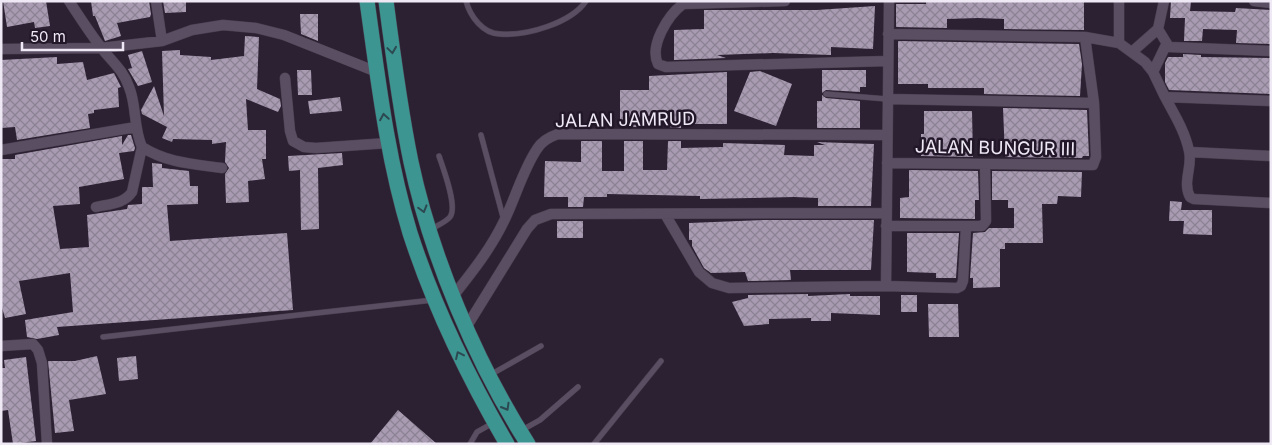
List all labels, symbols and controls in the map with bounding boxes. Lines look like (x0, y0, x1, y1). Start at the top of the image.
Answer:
scale bar (22, 20, 124, 52)
text: 50 m (30, 27, 66, 46)
one-way arrow (387, 45, 397, 54)
street label: JALAN JAMRUD (555, 108, 695, 131)
one-way arrow (379, 113, 390, 121)
street label: JALAN BUNGUR III (915, 136, 1075, 159)
one-way arrow (418, 204, 428, 213)
one-way arrow (455, 351, 465, 360)
one-way arrow (500, 402, 510, 411)

